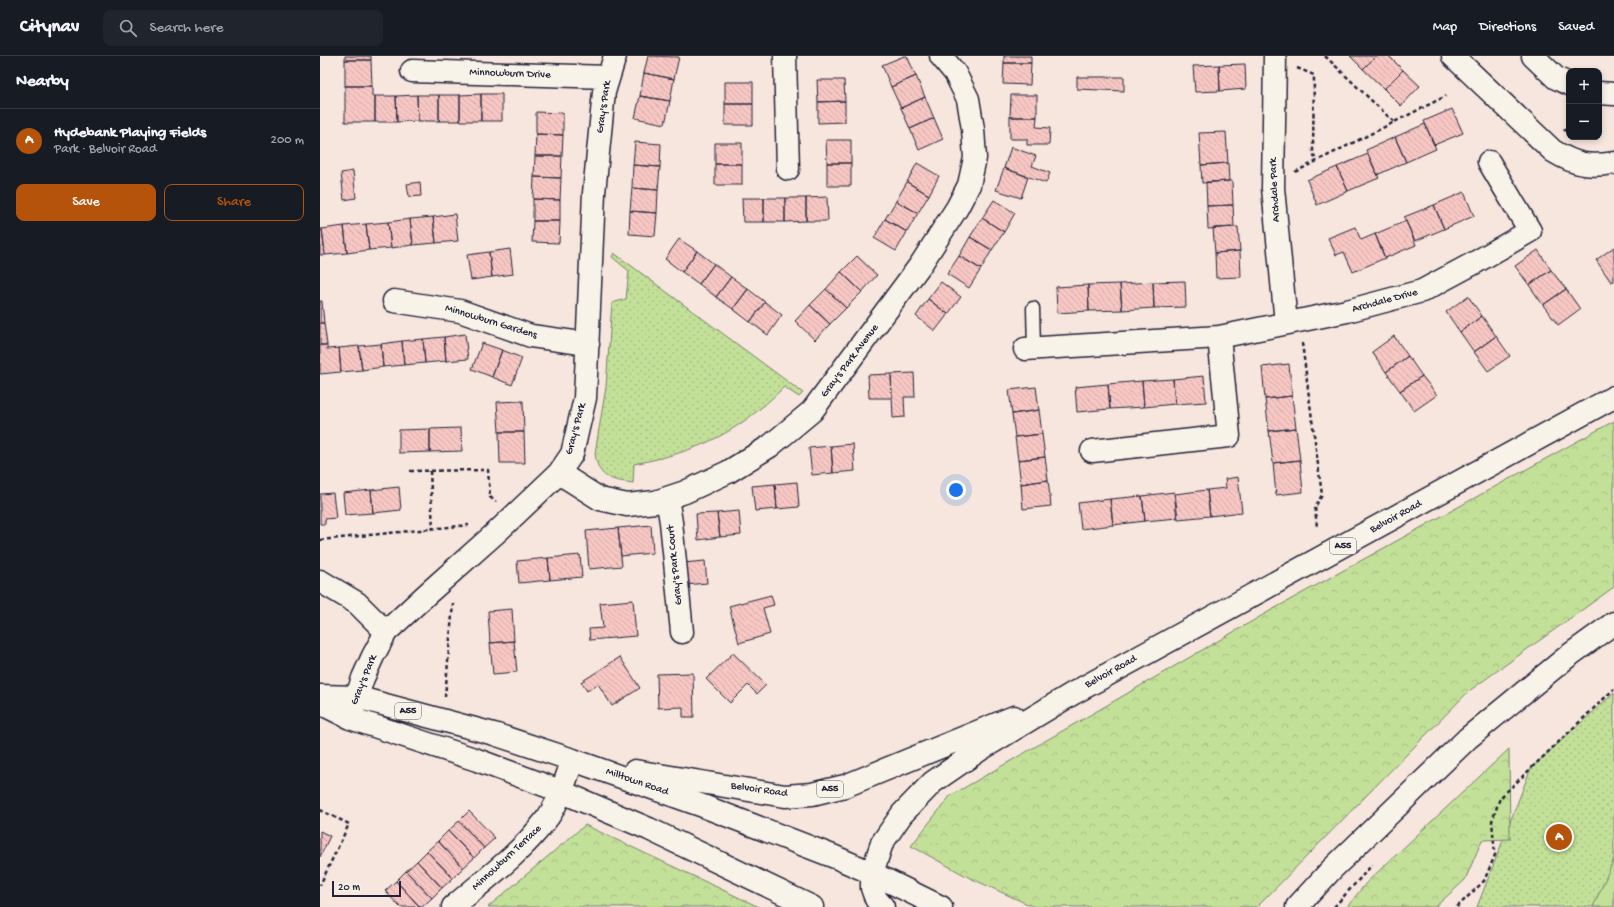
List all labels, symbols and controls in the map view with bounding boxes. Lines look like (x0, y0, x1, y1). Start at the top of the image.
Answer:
search box (103, 10, 383, 46)
text: Citynav (20, 16, 79, 39)
icon: search (117, 17, 139, 39)
text: Search here (149, 19, 223, 37)
text: Map (1433, 19, 1457, 36)
text: Directions (1479, 19, 1536, 36)
text: Saved (1558, 19, 1594, 36)
street label: Minnowburn Drive (469, 67, 551, 81)
map controls (1566, 68, 1602, 140)
button: + (1566, 68, 1602, 104)
text: Nearby (16, 72, 69, 92)
street label: Gray's Park (594, 79, 614, 134)
button: − (1566, 104, 1602, 140)
text: Hydebank Playing Fields (54, 124, 206, 142)
text: A (25, 133, 33, 148)
text: 200 m (271, 133, 304, 148)
text: Park · Belvoir Road (54, 142, 157, 157)
street label: Archdale Park (1267, 157, 1283, 222)
button: Save (16, 184, 156, 221)
button: Share (164, 184, 304, 221)
street label: Archdale Drive (1351, 286, 1419, 316)
street label: Minnowburn Gardens (443, 302, 539, 342)
street label: Gray's Park Avenue (819, 322, 882, 400)
street label: Gray's Park (563, 401, 589, 456)
your location (946, 480, 966, 500)
street label: Belvoir Road (1367, 497, 1425, 537)
street label: Gray's Park Court (665, 523, 685, 606)
road number: A55 (1330, 538, 1356, 554)
street label: Gray's Park (349, 652, 380, 707)
street label: Belvoir Road (1082, 652, 1140, 692)
road number: A55 (395, 703, 421, 719)
street label: Milltown Road (604, 766, 671, 799)
street label: Belvoir Road (729, 780, 790, 800)
road number: A55 (817, 781, 843, 797)
street label: Minnowburn Terrace (470, 822, 544, 893)
pin: A (1546, 822, 1572, 852)
scale bar (332, 879, 401, 898)
text: 20 m (338, 882, 360, 894)

